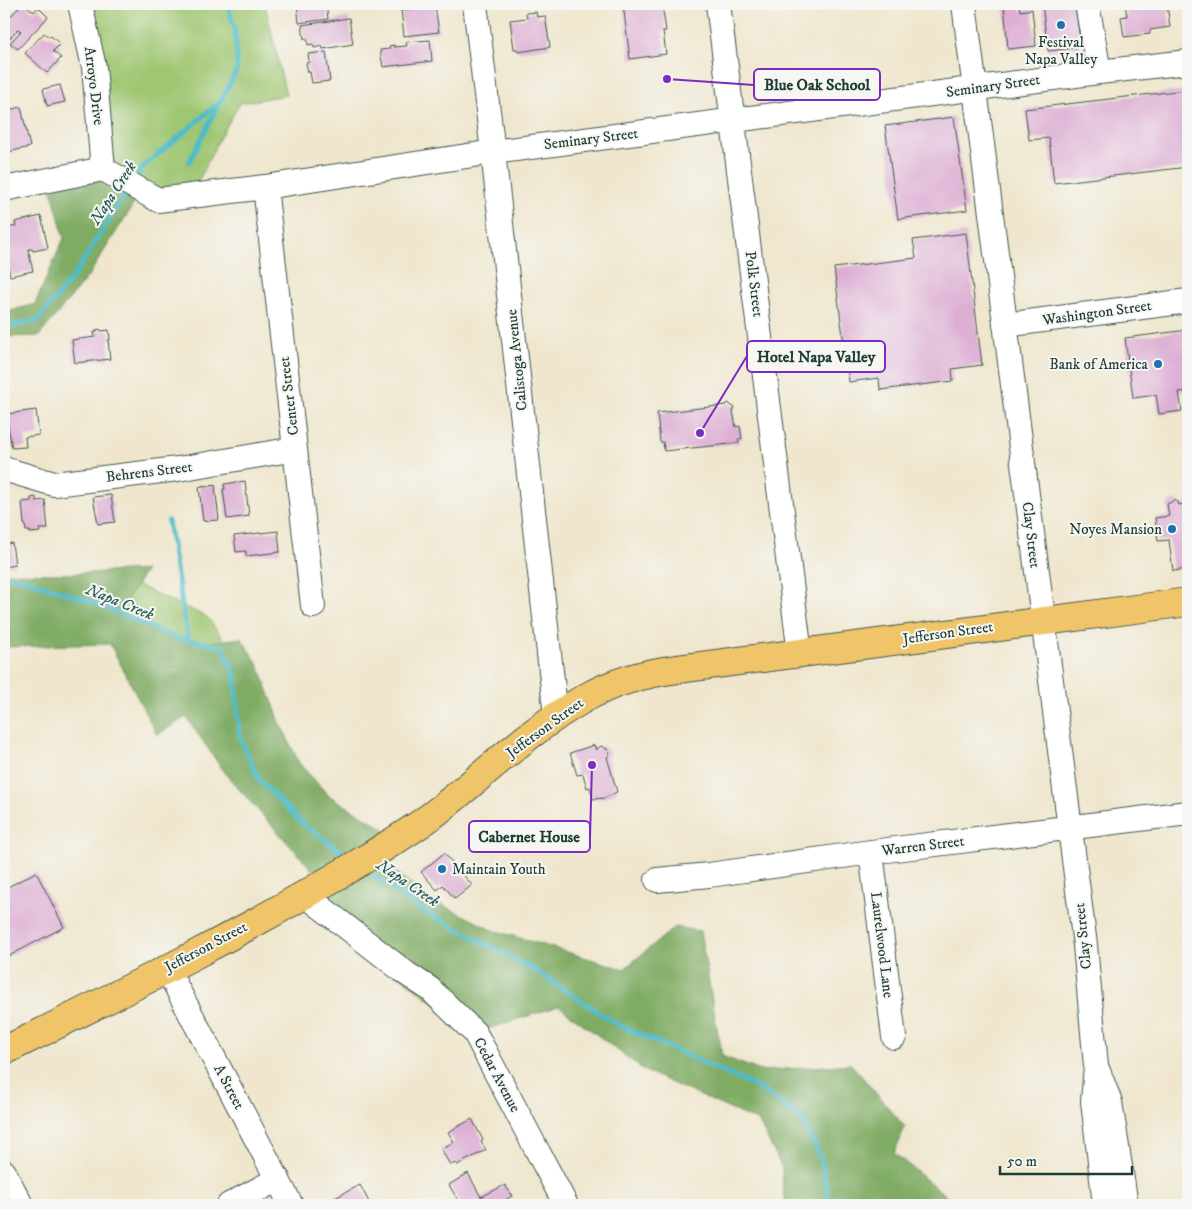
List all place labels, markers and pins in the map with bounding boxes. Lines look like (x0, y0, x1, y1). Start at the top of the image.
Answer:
marker: Festival Napa Valley (1055, 19, 1067, 31)
place label: Festival Napa Valley (1025, 33, 1098, 69)
callout: Blue Oak School (754, 69, 880, 100)
callout: Hotel Napa Valley (747, 341, 885, 372)
place label: Bank of America (1049, 355, 1149, 374)
marker: Bank of America (1152, 358, 1164, 370)
place label: Noyes Mansion (1069, 520, 1162, 539)
marker: Noyes Mansion (1166, 523, 1178, 535)
callout: Cabernet House (469, 821, 590, 852)
place label: Maintain Youth (452, 860, 546, 879)
marker: Maintain Youth (436, 863, 448, 875)

